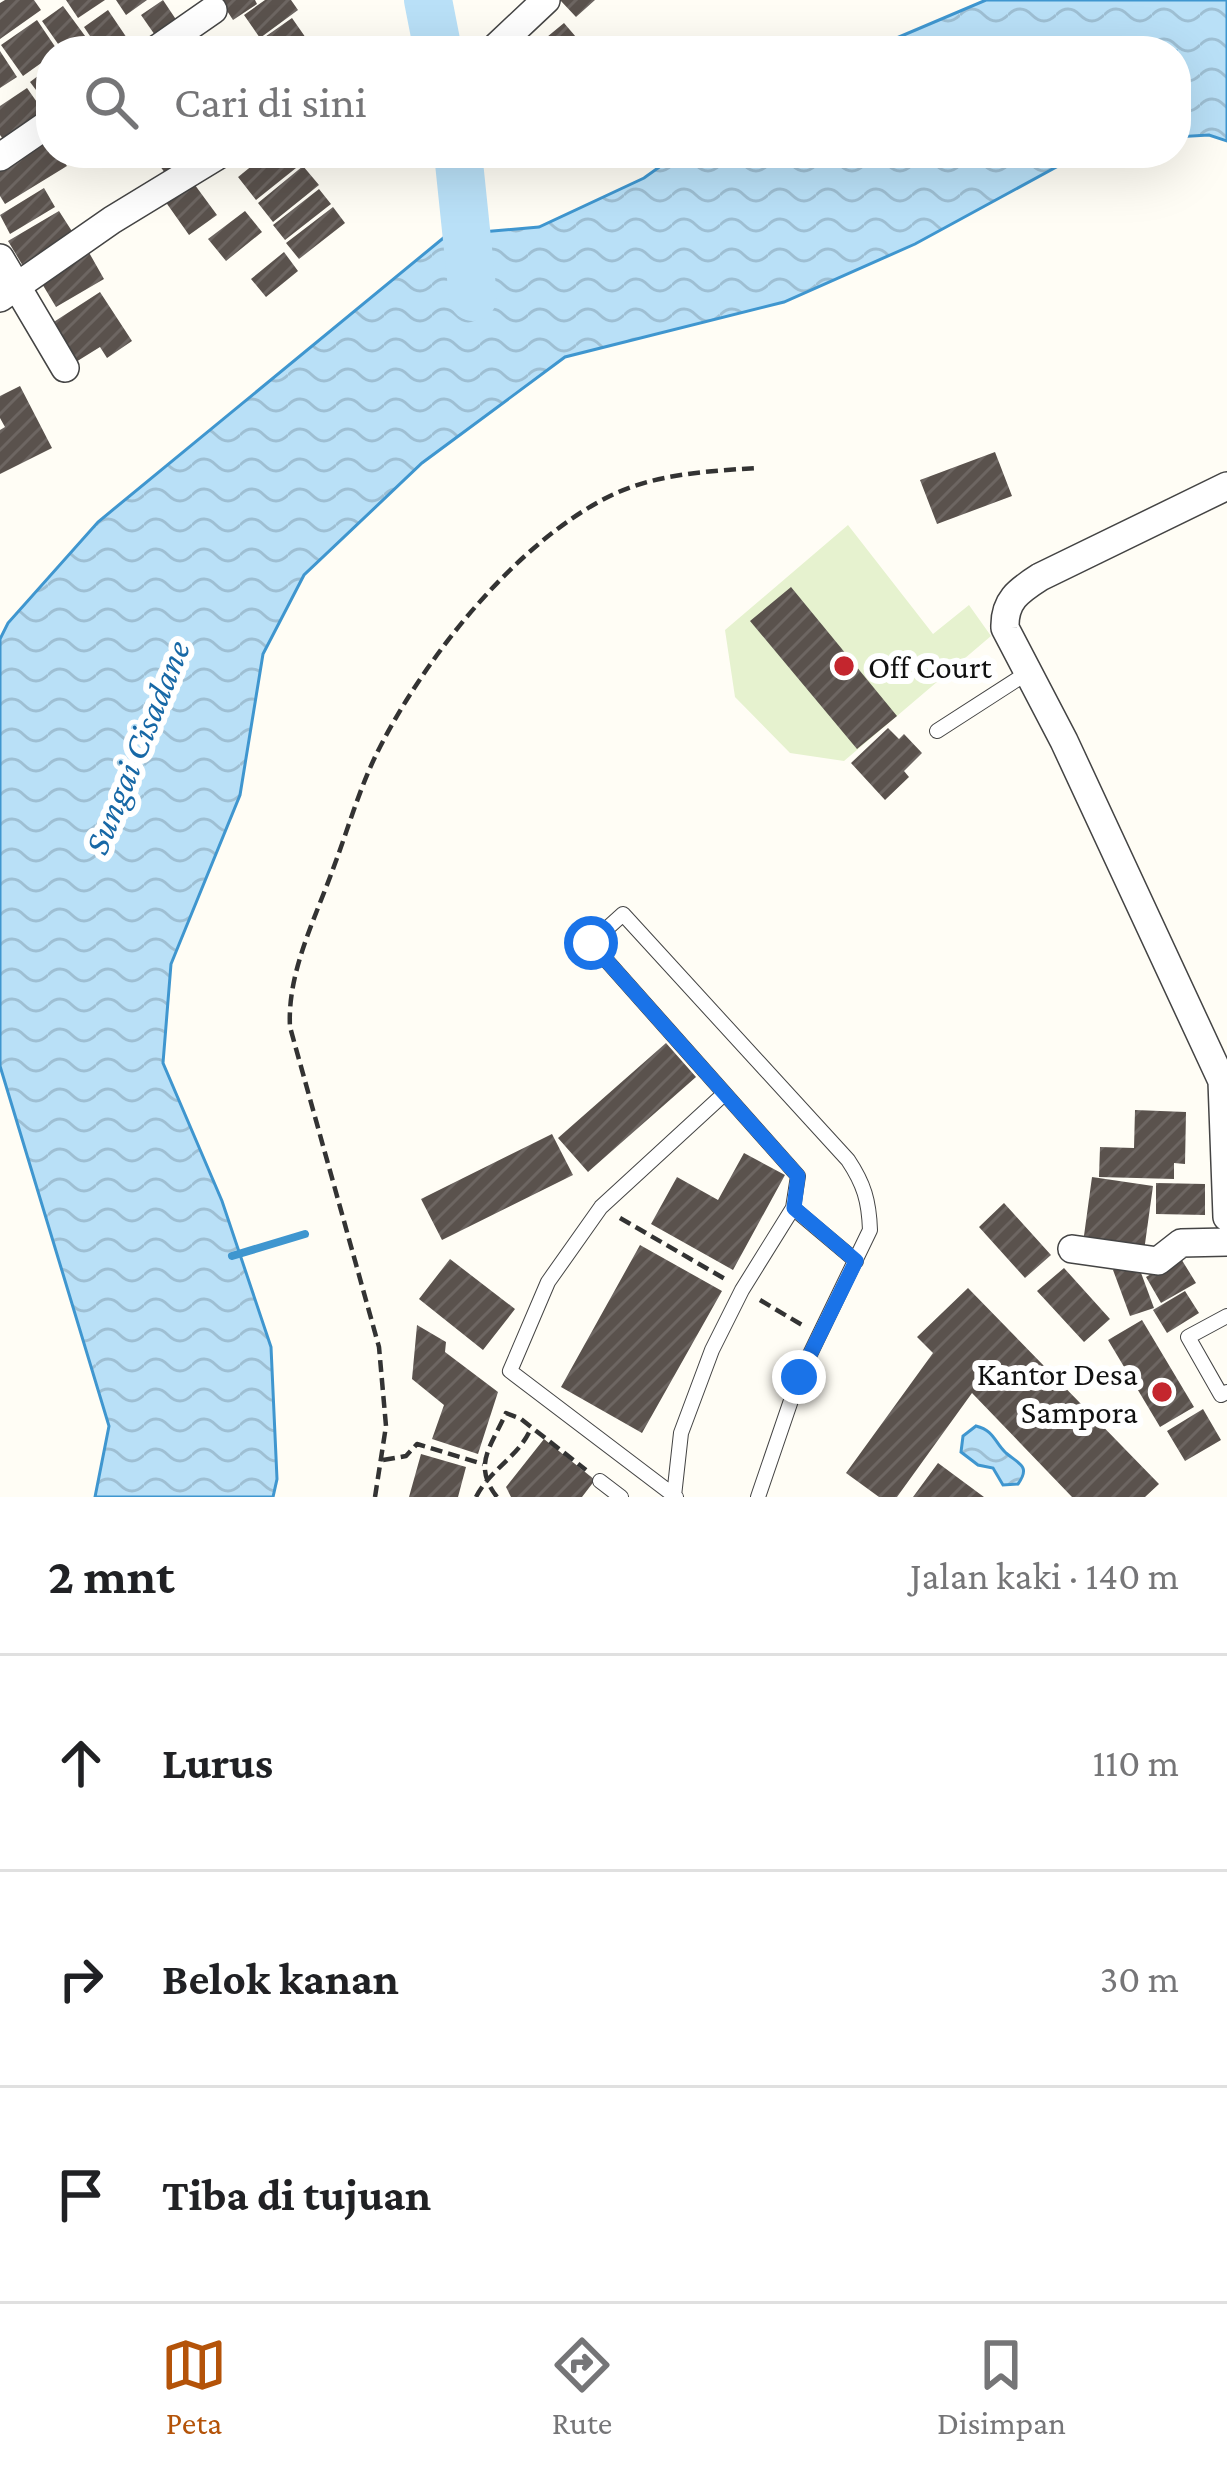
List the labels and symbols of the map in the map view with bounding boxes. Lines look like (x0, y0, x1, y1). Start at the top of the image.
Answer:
water label: Sungai Cisadane (76, 634, 198, 860)
place label: Off Court (868, 648, 993, 685)
marker: Off Court (831, 653, 857, 679)
route start (564, 916, 618, 970)
route end (772, 1350, 826, 1404)
place label: Kantor Desa Sampora (977, 1355, 1138, 1430)
marker: Kantor Desa Sampora (1149, 1379, 1175, 1405)

